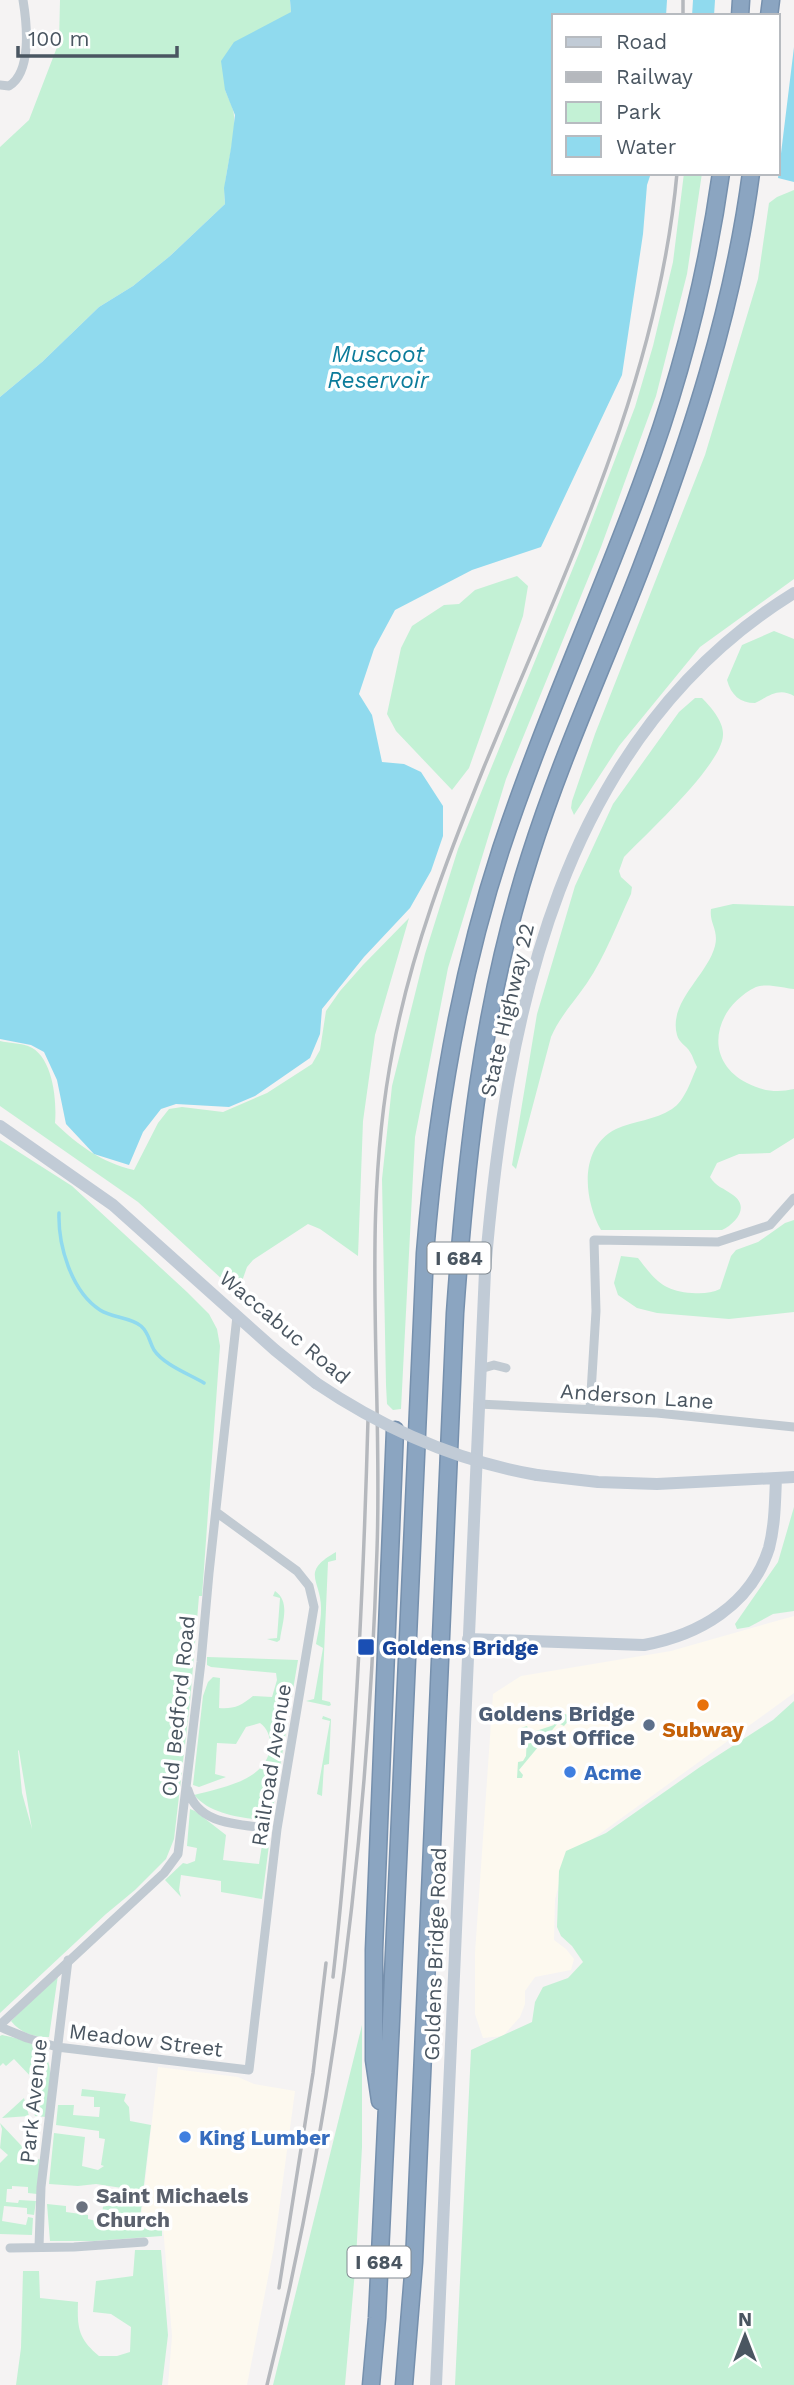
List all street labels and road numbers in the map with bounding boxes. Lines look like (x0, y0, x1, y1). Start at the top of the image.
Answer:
street label: State Highway 22 (475, 921, 539, 1099)
road number: I 684 (428, 1242, 490, 1274)
street label: Waccabuc Road (215, 1265, 355, 1389)
street label: Anderson Lane (559, 1378, 715, 1414)
street label: Old Bedford Road (156, 1614, 200, 1798)
street label: Railroad Avenue (246, 1682, 296, 1848)
street label: Goldens Bridge Road (419, 1847, 451, 2061)
street label: Meadow Street (68, 2018, 224, 2062)
street label: Park Avenue (14, 2037, 52, 2165)
road number: I 684 (348, 2246, 410, 2278)

